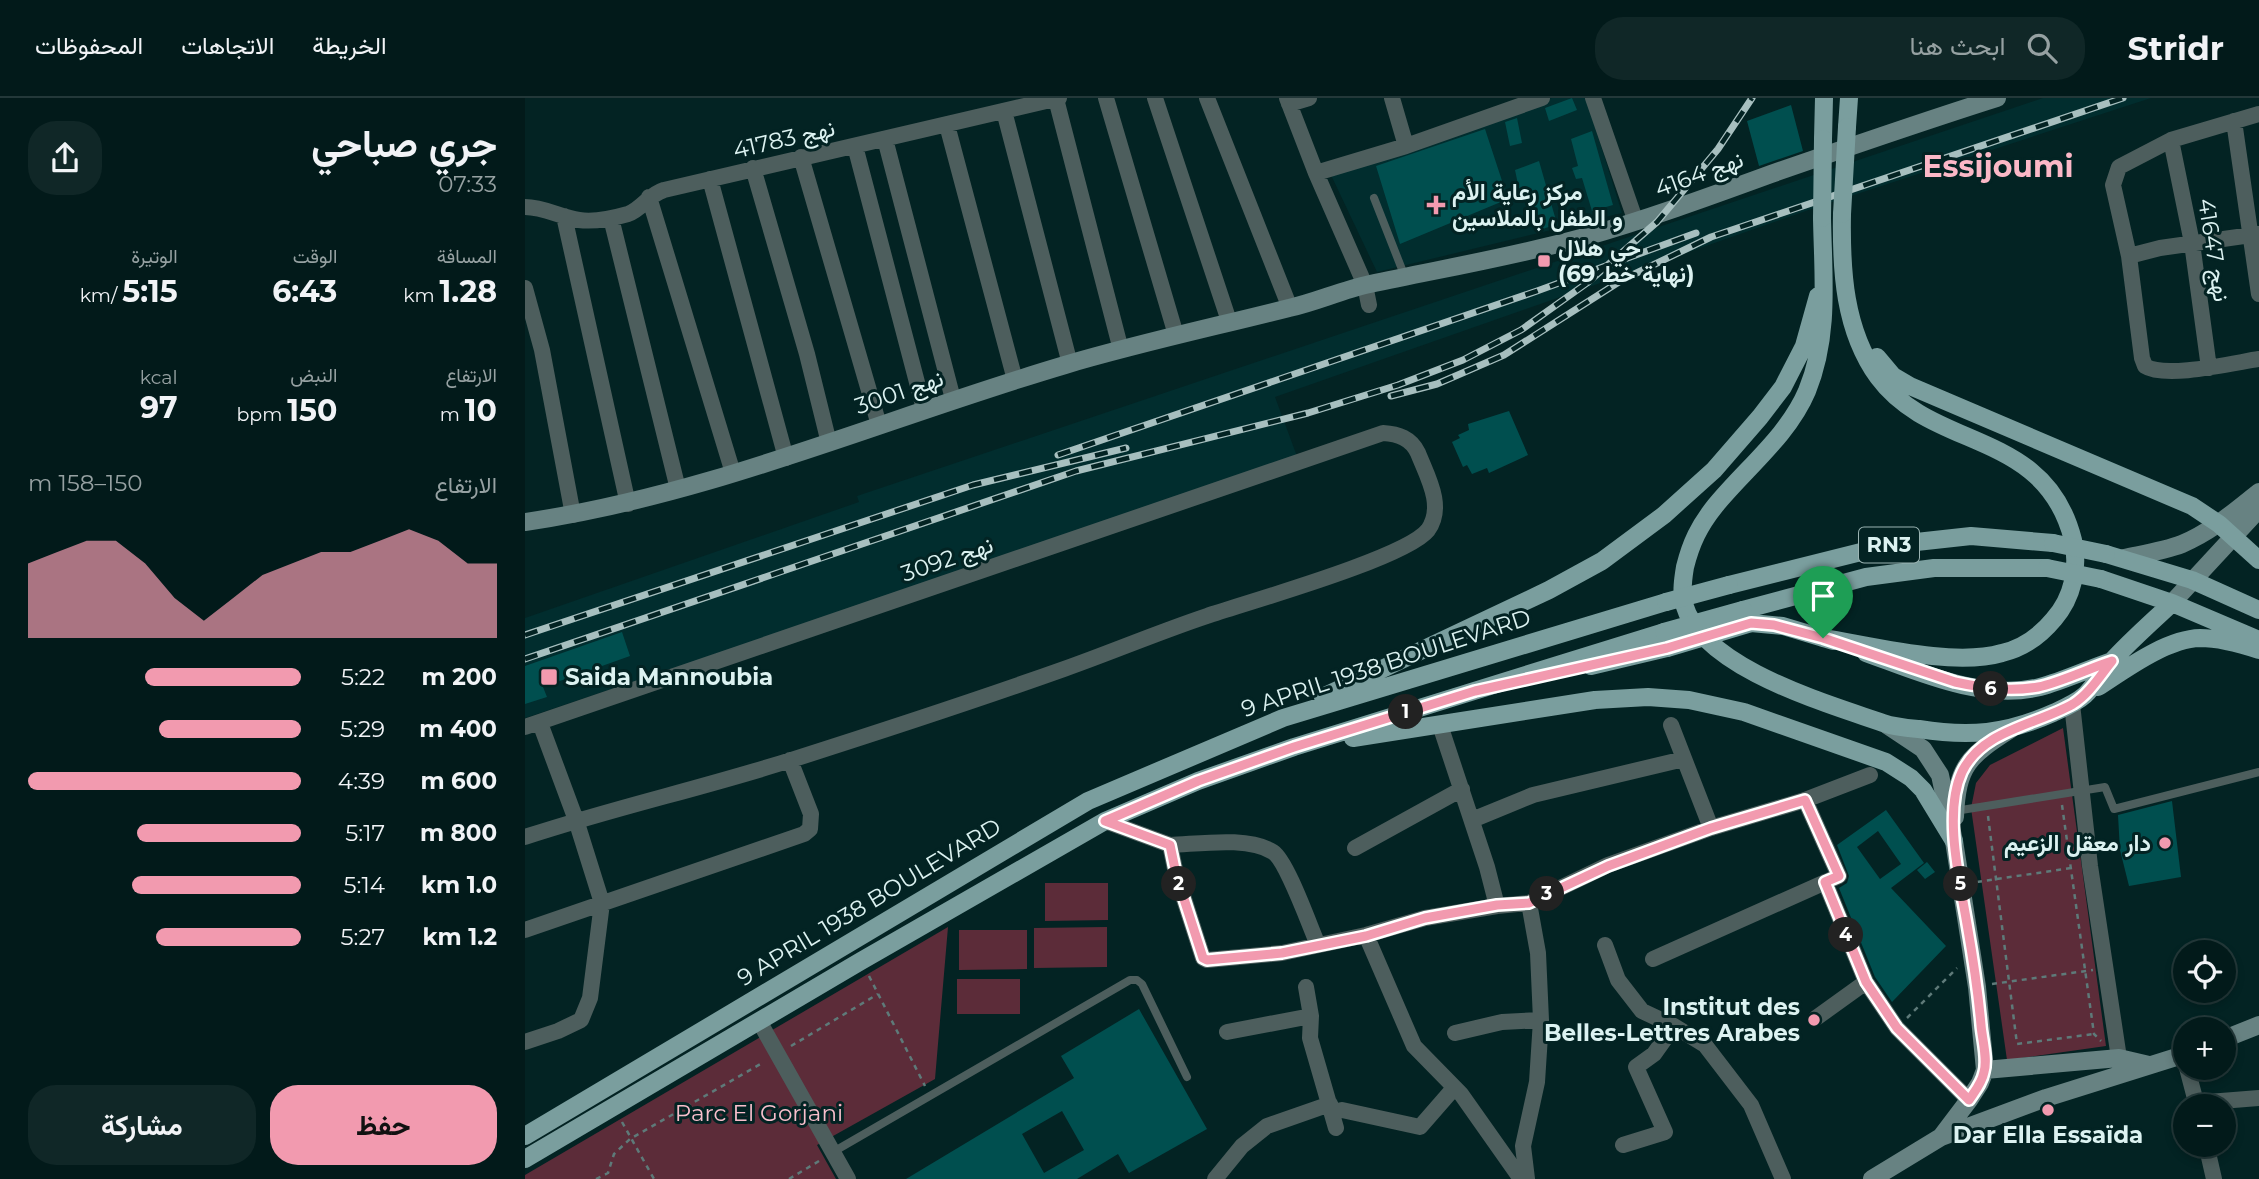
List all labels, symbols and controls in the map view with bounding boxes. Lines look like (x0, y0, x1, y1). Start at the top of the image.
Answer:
search box (1595, 17, 2085, 80)
text: Stridr (2127, 28, 2224, 68)
icon: search (2023, 29, 2061, 67)
text: ابحث هنا (1909, 30, 2005, 62)
text: المحفوظات (35, 31, 143, 60)
text: الاتجاهات (181, 31, 274, 60)
text: الخريطة (312, 31, 387, 60)
street label: نهج 41783 (730, 114, 838, 166)
text: جري صباحي (311, 120, 497, 167)
button: share (28, 121, 102, 195)
street label: نهج 4164 (1651, 145, 1748, 205)
district label: Essijoumi (1923, 148, 2073, 185)
text: 07:33 (438, 170, 497, 198)
place label: مركز رعاية الأم و الطفل بالملاسين (1452, 178, 1623, 233)
marker: مركز رعاية الأم و الطفل بالملاسين (1426, 195, 1446, 215)
street label: نهج 41647 (2190, 196, 2236, 304)
place label: حي هلال (نهاية خط 69) (1558, 234, 1694, 289)
text: الوتيرة (131, 245, 178, 268)
text: الوقت (293, 245, 337, 268)
text: المسافة (437, 245, 497, 268)
marker: حي هلال (نهاية خط 69) (1536, 253, 1552, 269)
text: 5:15 (122, 273, 178, 310)
text: 6:43 (272, 273, 337, 310)
text: 1.28 (440, 273, 497, 310)
text: /km (80, 284, 122, 307)
text: km (403, 284, 440, 307)
text: النبض (290, 364, 337, 387)
text: الارتفاع (445, 364, 497, 387)
street label: نهج 3001 (851, 364, 948, 422)
text: kcal (140, 366, 178, 389)
text: 97 (140, 389, 178, 426)
text: 150 (287, 392, 337, 429)
text: 10 (465, 392, 497, 429)
text: bpm (236, 403, 287, 426)
text: m (440, 403, 465, 426)
text: 150–158 m (28, 469, 143, 497)
text: الارتفاع (435, 471, 497, 499)
road number: RN3 (1859, 528, 1919, 562)
street label: نهج 3092 (897, 530, 997, 590)
pin (1793, 566, 1853, 638)
icon: arrive (1804, 577, 1842, 615)
street label: 9 APRIL 1938 BOULEVARD (1238, 603, 1534, 723)
text: 5:22 (341, 663, 385, 691)
text: 200 m (422, 663, 497, 691)
place label: Saida Mannoubia (565, 663, 773, 691)
marker: Saida Mannoubia (539, 667, 559, 687)
pin: 6 (1973, 672, 2009, 706)
text: 6 (1984, 677, 1997, 700)
pin: 1 (1389, 694, 1423, 730)
text: 5:29 (340, 715, 385, 743)
text: 400 m (419, 715, 497, 743)
text: 4:39 (338, 767, 385, 795)
text: 600 m (420, 767, 497, 795)
street label: 9 APRIL 1938 BOULEVARD (732, 812, 1006, 992)
text: 5:17 (345, 819, 385, 847)
text: 800 m (420, 819, 497, 847)
place label: دار معقل الزعيم (2004, 829, 2151, 858)
marker: دار معقل الزعيم (2157, 835, 2173, 851)
pin: 2 (1161, 866, 1197, 902)
pin: 5 (1943, 866, 1979, 902)
text: 5:14 (344, 871, 385, 899)
text: 1.0 km (421, 871, 497, 899)
text: 2 (1173, 872, 1184, 895)
text: 5 (1955, 872, 1966, 895)
pin: 3 (1529, 876, 1565, 912)
text: 3 (1541, 882, 1552, 905)
pin: 4 (1829, 918, 1863, 952)
text: 5:27 (341, 923, 385, 951)
text: 1.2 km (423, 923, 497, 951)
text: 4 (1839, 923, 1852, 946)
map controls (2173, 940, 2236, 1157)
button: locate (2173, 940, 2236, 1003)
place label: Institut des Belles-Lettres Arabes (1544, 993, 1800, 1047)
marker: Institut des Belles-Lettres Arabes (1806, 1012, 1822, 1028)
button: + (2173, 1017, 2236, 1080)
button: مشاركة (28, 1085, 256, 1165)
button: حفظ (270, 1085, 497, 1165)
button: − (2173, 1094, 2236, 1157)
park label: Parc El Gorjani (675, 1099, 843, 1127)
marker: Dar Ella Essaïda (2040, 1102, 2056, 1118)
place label: Dar Ella Essaïda (1953, 1121, 2143, 1149)

